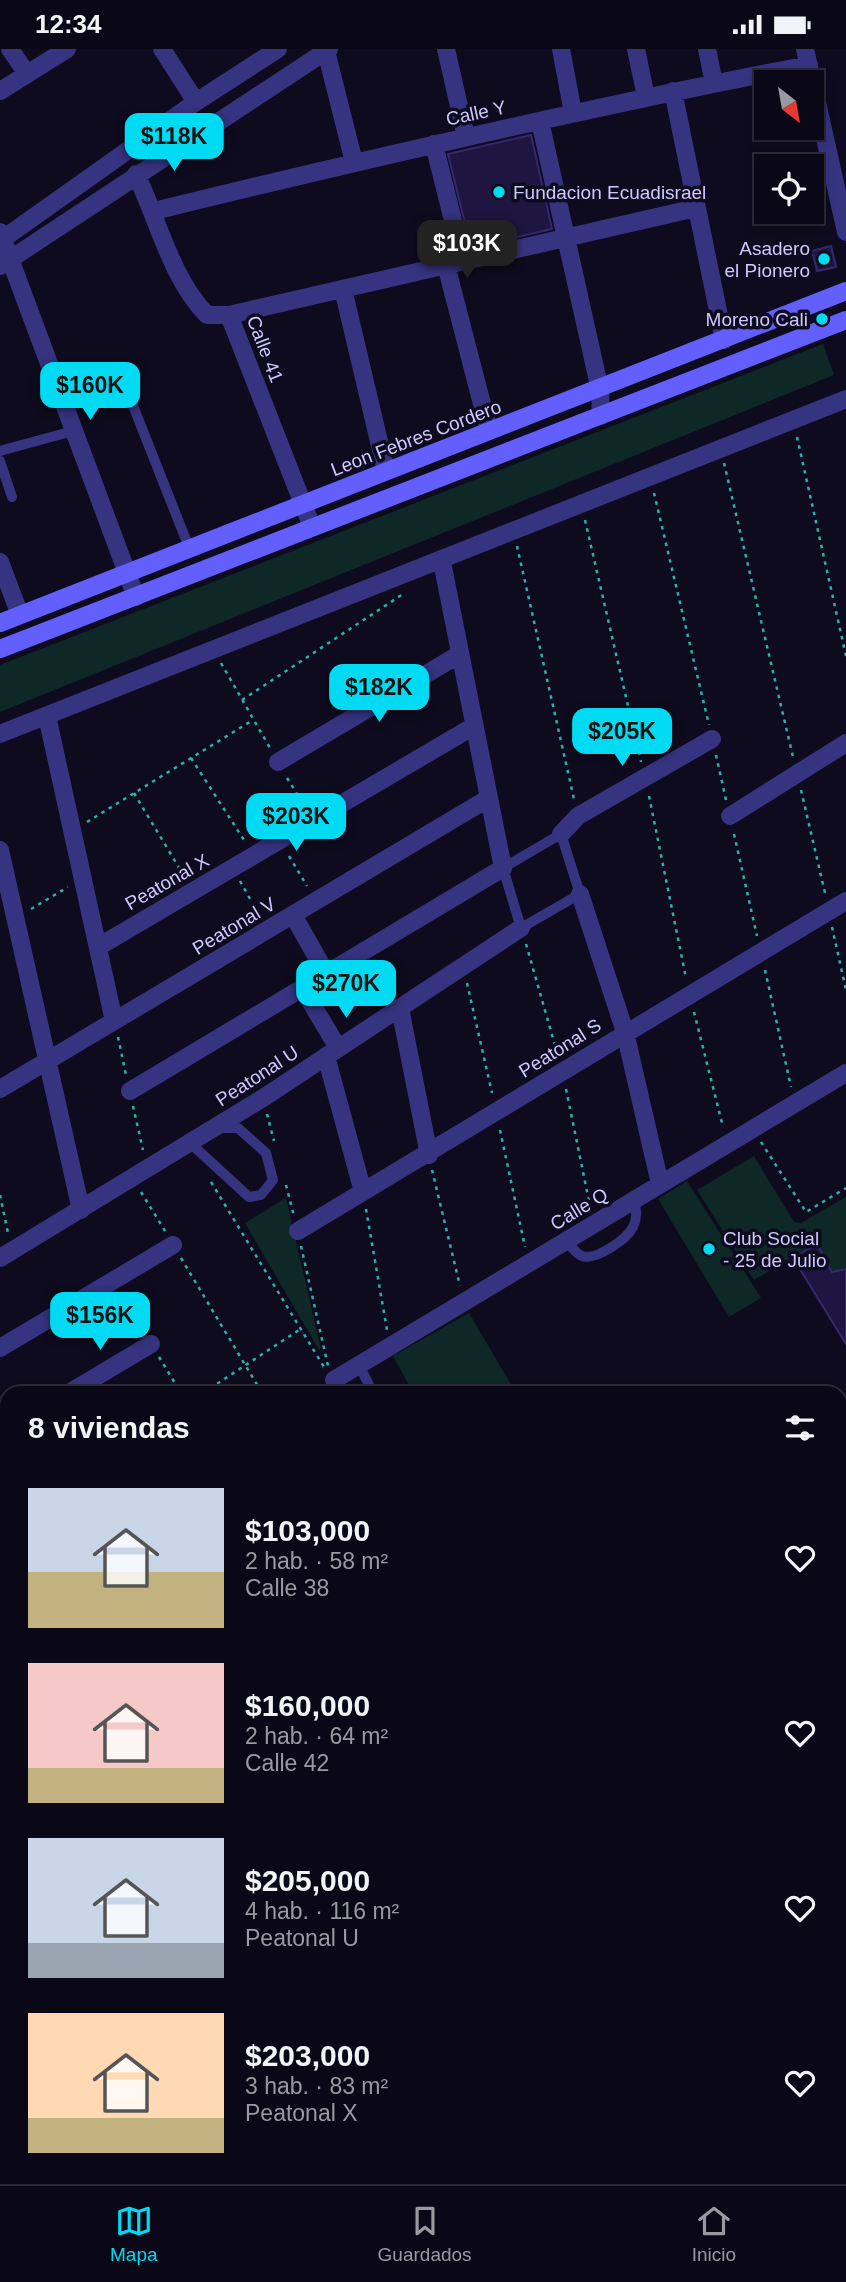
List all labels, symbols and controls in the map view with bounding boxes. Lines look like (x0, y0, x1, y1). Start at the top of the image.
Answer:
text: 12:34 (35, 9, 102, 39)
north arrow (754, 70, 824, 140)
map controls (754, 70, 824, 224)
street label: Calle Y (444, 96, 508, 130)
pin: $118K (125, 113, 223, 173)
text: $118K (141, 123, 207, 149)
button: locate (754, 154, 824, 224)
place label: Fundacion Ecuadisrael (513, 182, 706, 203)
marker: Fundacion Ecuadisrael (491, 184, 507, 200)
pin: $103K (418, 221, 516, 280)
text: $103K (433, 230, 501, 256)
place label: Asadero el Pionero (724, 238, 810, 281)
marker: Asadero el Pionero (816, 251, 832, 267)
place label: Moreno Cali (706, 309, 808, 330)
marker: Moreno Cali (814, 311, 830, 327)
street label: Calle 41 (243, 313, 287, 385)
pin: $160K (41, 363, 139, 422)
text: $160K (56, 372, 124, 398)
street label: Leon Febres Cordero (328, 396, 504, 480)
pin: $182K (330, 665, 428, 724)
text: $182K (345, 674, 413, 700)
pin: $205K (573, 709, 671, 768)
text: $205K (588, 718, 656, 744)
pin: $203K (247, 793, 345, 853)
text: $203K (262, 803, 330, 829)
street label: Peatonal X (121, 850, 213, 914)
street label: Peatonal V (189, 893, 280, 959)
pin: $270K (297, 961, 395, 1020)
text: $270K (312, 970, 380, 996)
street label: Peatonal S (515, 1014, 605, 1082)
street label: Peatonal U (212, 1042, 302, 1110)
street label: Calle Q (546, 1184, 612, 1234)
place label: Club Social - 25 de Julio (723, 1228, 827, 1271)
marker: Club Social - 25 de Julio (701, 1241, 717, 1257)
pin: $156K (51, 1293, 149, 1352)
text: $156K (66, 1302, 134, 1328)
icon: filters (781, 1409, 819, 1447)
text: 8 viviendas (28, 1411, 190, 1444)
text: $103,000 (245, 1514, 370, 1547)
icon: home (84, 1516, 168, 1600)
icon: heart (781, 1539, 819, 1577)
text: 2 hab. · 58 m² (245, 1548, 388, 1574)
text: Calle 38 (245, 1575, 329, 1601)
text: $160,000 (245, 1689, 370, 1722)
icon: home (84, 1691, 168, 1775)
icon: heart (781, 1714, 819, 1752)
text: 2 hab. · 64 m² (245, 1723, 388, 1749)
text: Calle 42 (245, 1750, 329, 1776)
text: $205,000 (245, 1864, 370, 1897)
icon: home (84, 1866, 168, 1950)
icon: heart (781, 1889, 819, 1927)
text: 4 hab. · 116 m² (245, 1898, 399, 1924)
text: Peatonal U (245, 1925, 359, 1951)
text: $203,000 (245, 2039, 370, 2072)
icon: home (84, 2041, 168, 2125)
icon: heart (781, 2064, 819, 2102)
text: 3 hab. · 83 m² (245, 2073, 388, 2099)
text: Peatonal X (245, 2100, 358, 2126)
tab: Mapa (110, 2202, 158, 2266)
tab: Guardados (378, 2202, 472, 2266)
tab: Inicio (692, 2202, 736, 2266)

